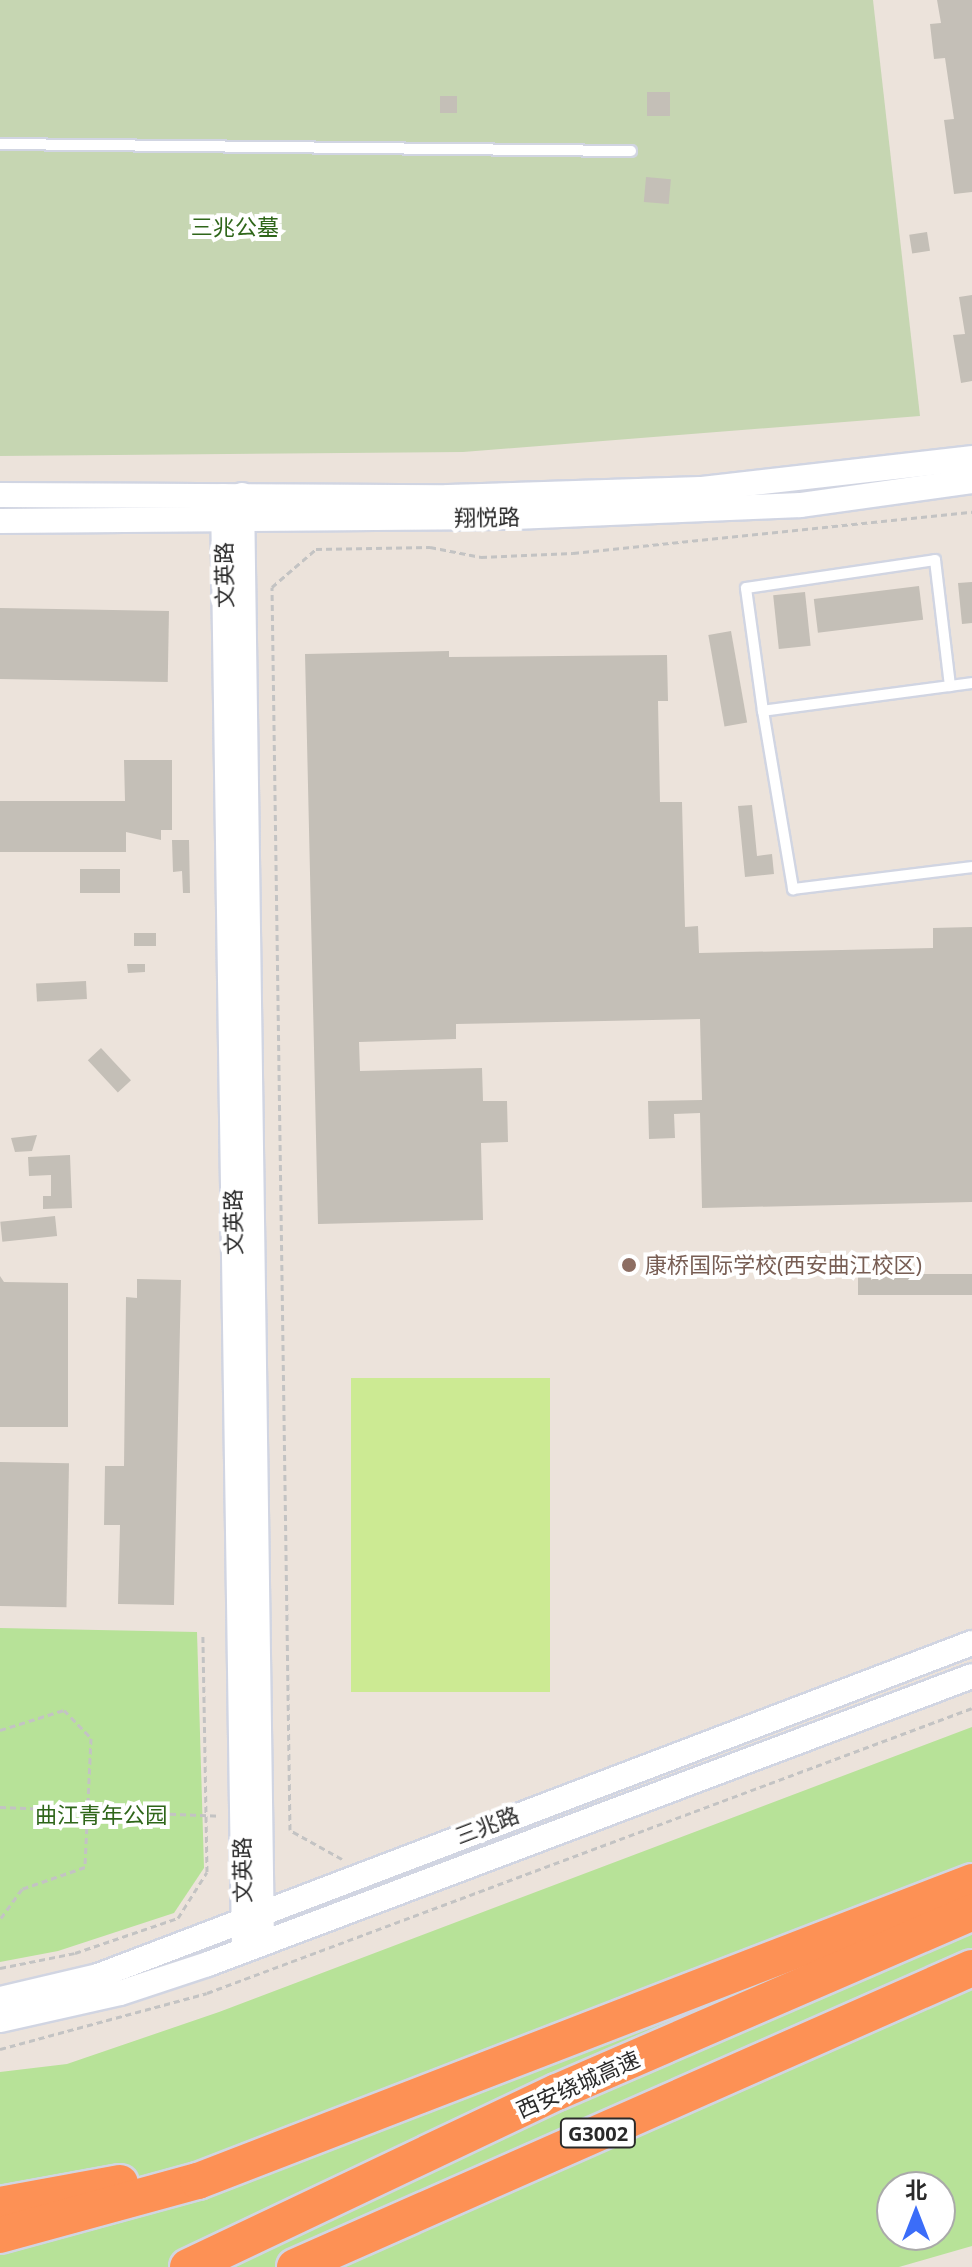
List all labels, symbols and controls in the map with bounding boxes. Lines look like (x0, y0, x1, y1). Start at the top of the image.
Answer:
park label: 三兆公墓 (191, 214, 279, 240)
street label: 翔悦路 (454, 503, 520, 531)
street label: 文英路 (210, 542, 238, 608)
street label: 文英路 (219, 1189, 247, 1255)
place label: 康桥国际学校(西安曲江校区) (645, 1252, 922, 1278)
marker: 康桥国际学校(西安曲江校区) (620, 1256, 638, 1274)
street label: 三兆路 (451, 1801, 523, 1849)
park label: 曲江青年公园 (35, 1802, 167, 1828)
street label: 文英路 (228, 1837, 256, 1903)
street label: 西安绕城高速 (512, 2045, 644, 2123)
road number: G3002 (558, 2117, 638, 2149)
north arrow (876, 2171, 956, 2251)
text: 北 (905, 2174, 927, 2204)

